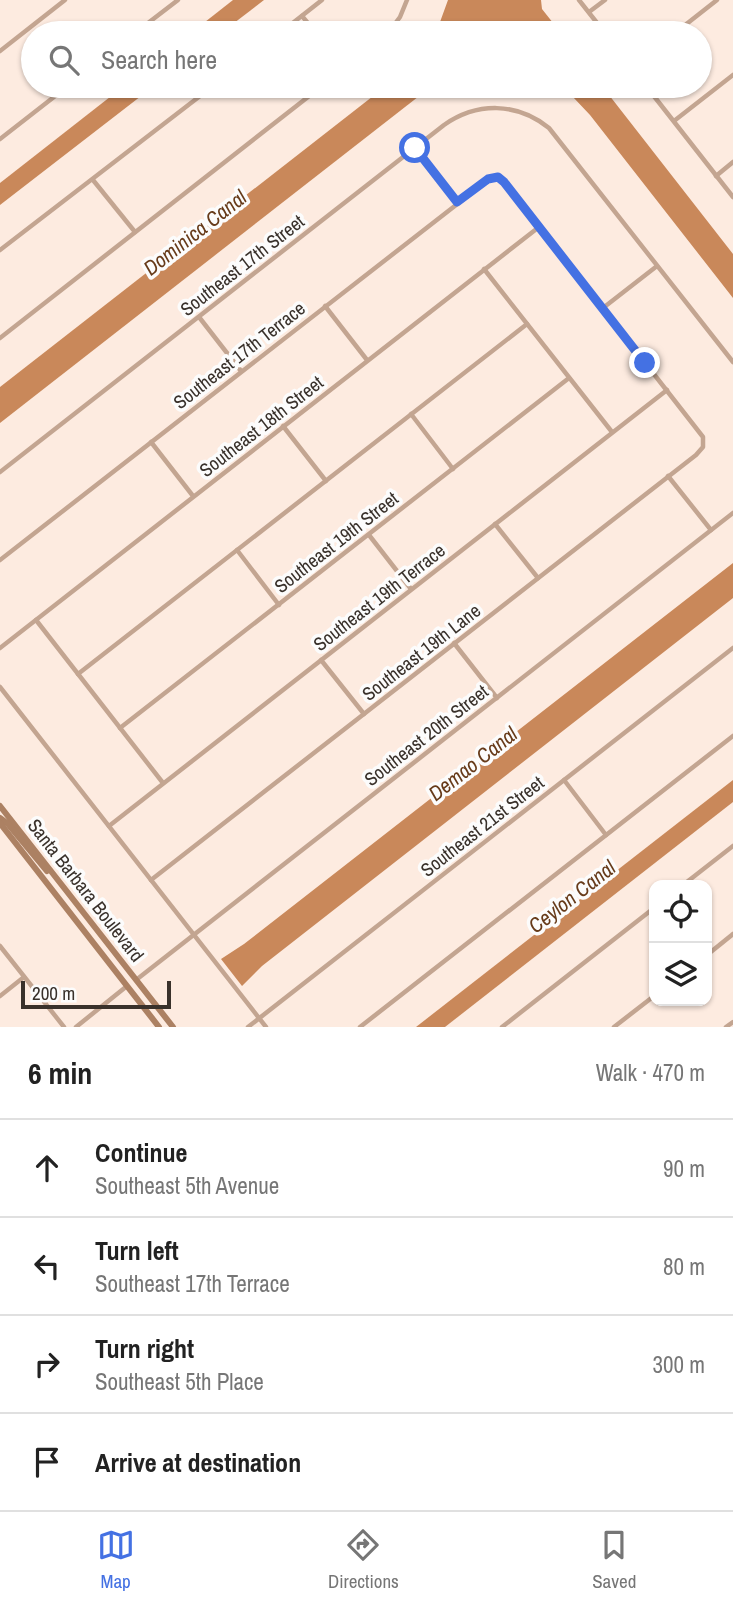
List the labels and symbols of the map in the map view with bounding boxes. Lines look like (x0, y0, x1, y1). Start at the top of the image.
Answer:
route start (399, 132, 430, 163)
water label: Dominica Canal (137, 182, 253, 282)
street label: Southeast 17th Street (175, 208, 310, 322)
street label: Southeast 17th Terrace (168, 295, 310, 415)
route end (629, 347, 660, 378)
street label: Southeast 18th Street (194, 369, 329, 483)
street label: Southeast 19th Street (269, 485, 404, 599)
street label: Southeast 19th Terrace (308, 537, 450, 657)
street label: Southeast 19th Lane (356, 597, 486, 707)
street label: Southeast 20th Street (359, 678, 494, 792)
water label: Demao Canal (422, 719, 524, 807)
street label: Southeast 21st Street (415, 769, 550, 882)
street label: Santa Barbara Boulevard (22, 813, 150, 967)
water label: Ceylon Canal (522, 853, 622, 940)
scale bar (21, 978, 172, 1010)

